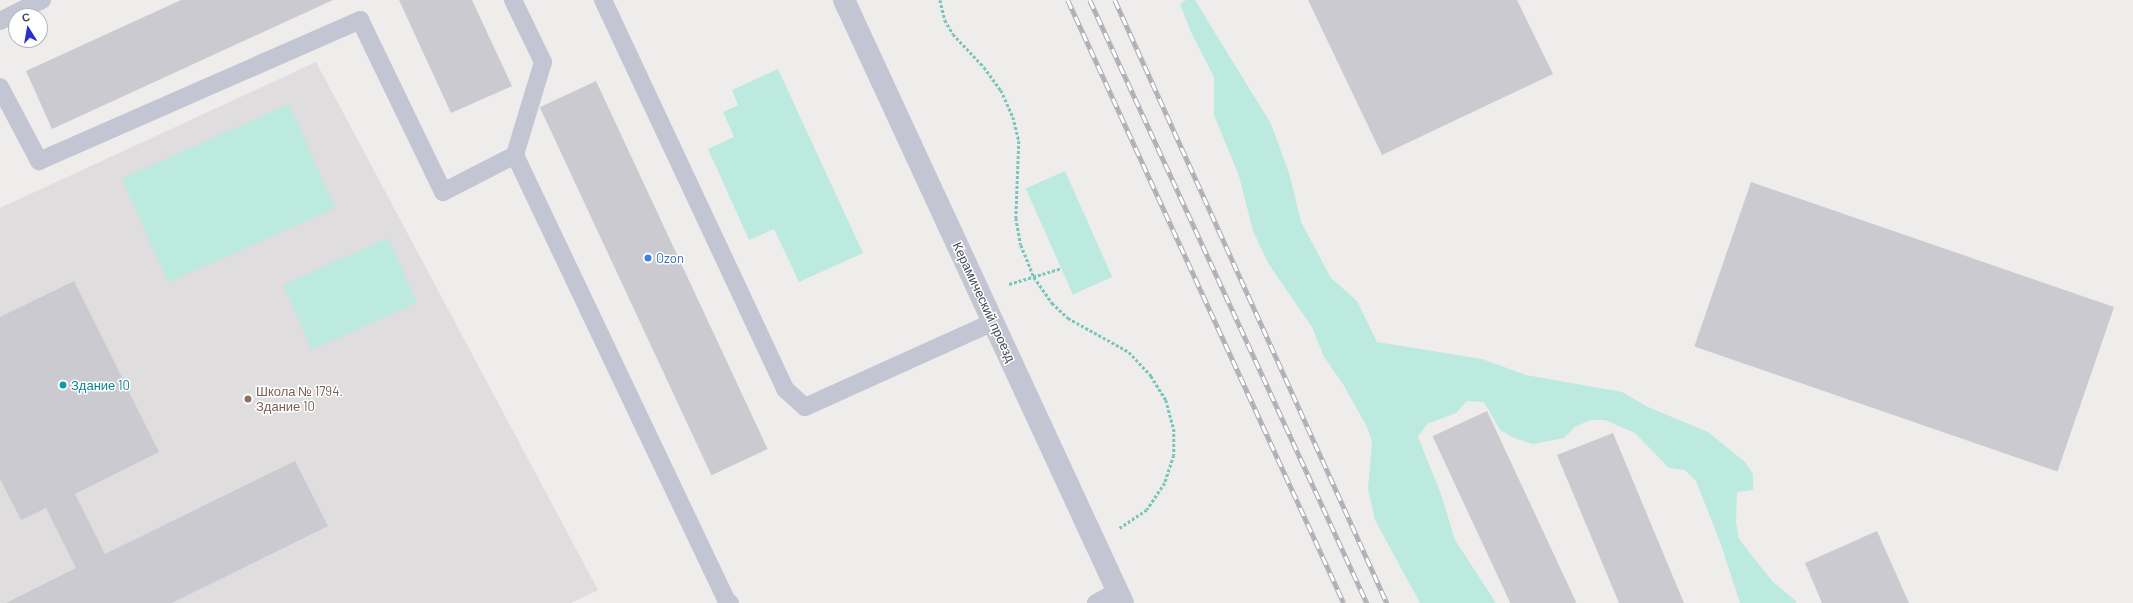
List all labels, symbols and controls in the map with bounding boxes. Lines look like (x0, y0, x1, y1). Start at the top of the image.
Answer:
north arrow (8, 8, 48, 48)
text: С (21, 10, 31, 24)
street label: Керамический проезд (949, 240, 1019, 364)
place label: Ozon (656, 250, 684, 266)
marker: Ozon (643, 253, 653, 263)
place label: Здание 10 (71, 377, 130, 393)
marker: Здание 10 (58, 380, 68, 390)
place label: Школа № 1794. Здание 10 (256, 384, 343, 415)
marker: Школа № 1794. Здание 10 (243, 394, 253, 404)

